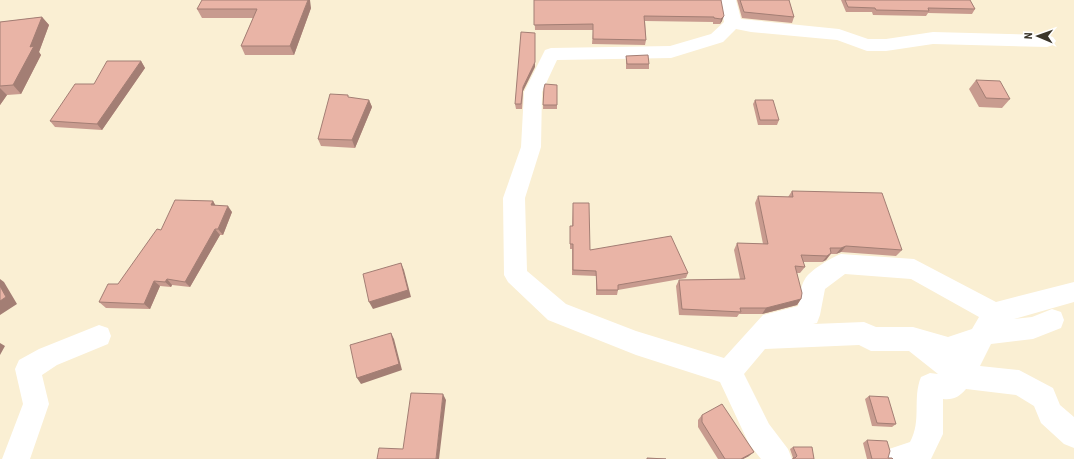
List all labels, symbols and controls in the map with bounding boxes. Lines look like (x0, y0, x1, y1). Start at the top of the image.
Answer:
north arrow (1018, 16, 1058, 56)
text: N (1022, 32, 1035, 39)

